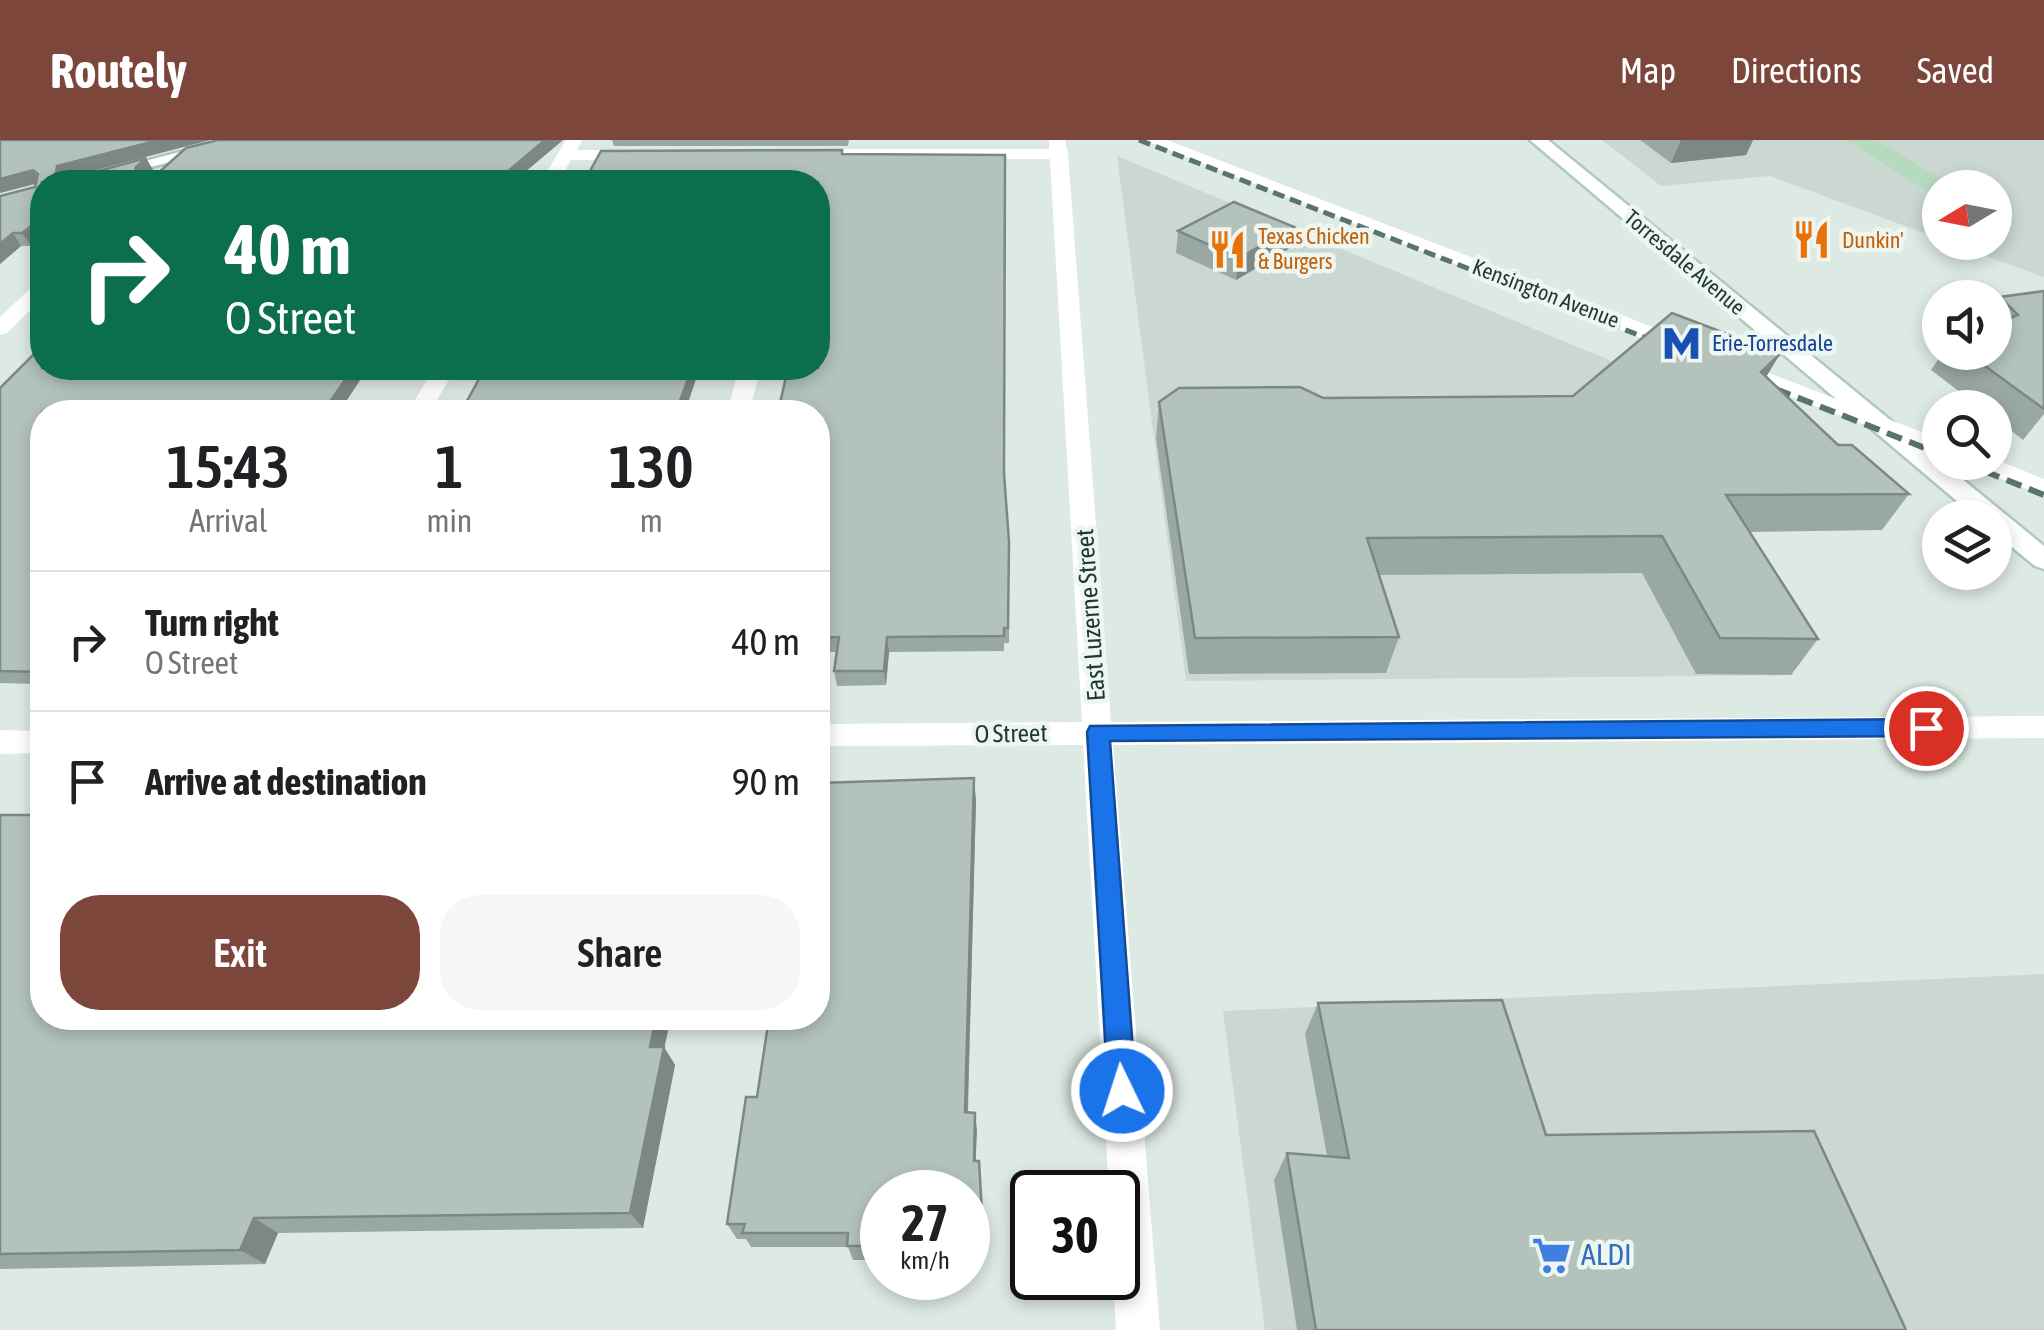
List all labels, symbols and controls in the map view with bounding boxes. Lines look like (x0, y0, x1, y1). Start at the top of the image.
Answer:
text: Routely (50, 43, 187, 98)
text: Map (1620, 50, 1676, 90)
text: Directions (1731, 50, 1862, 90)
text: Saved (1917, 50, 1994, 90)
north arrow (1922, 170, 2012, 260)
map controls (1922, 170, 2012, 590)
street label: Torresdale Avenue (1619, 204, 1751, 320)
text: 40 m (225, 209, 351, 289)
icon: right (60, 210, 190, 340)
restaurant icon: Dunkin' (1791, 219, 1833, 261)
place label: Texas Chicken & Burgers (1258, 223, 1370, 274)
place label: Dunkin' (1842, 227, 1904, 253)
restaurant icon: Texas Chicken & Burgers (1207, 228, 1249, 270)
street label: Kensington Avenue (1469, 253, 1623, 333)
button: sound (1922, 280, 2012, 370)
text: O Street (225, 292, 356, 344)
metro station icon: Erie-Torresdale (1661, 322, 1703, 364)
place label: Erie-Torresdale (1712, 330, 1833, 356)
button: search (1922, 390, 2012, 480)
text: 15:43 (166, 432, 290, 501)
text: 1 (435, 432, 464, 501)
text: 130 (609, 432, 693, 501)
button: layers (1922, 500, 2012, 590)
text: Arrival (189, 502, 267, 539)
text: min (426, 502, 472, 539)
text: m (640, 502, 663, 539)
street label: East Luzerne Street (1070, 528, 1110, 702)
text: Turn right (145, 601, 279, 644)
icon: right (60, 614, 115, 669)
text: 40 m (732, 620, 800, 663)
text: O Street (145, 644, 238, 681)
pin (1884, 686, 1969, 771)
icon: arrive (1899, 701, 1954, 756)
street label: O Street (974, 718, 1048, 748)
icon: arrive (60, 754, 115, 809)
text: Arrive at destination (145, 760, 427, 803)
text: 90 m (732, 760, 800, 803)
button: Exit (60, 895, 420, 1010)
button: Share (440, 895, 800, 1010)
position arrow (1070, 1039, 1174, 1143)
speed limit sign: 30 (1010, 1170, 1140, 1300)
text: 27 (901, 1194, 948, 1252)
supermarket icon: ALDI (1530, 1234, 1572, 1276)
place label: ALDI (1581, 1237, 1632, 1271)
text: km/h (900, 1246, 950, 1274)

